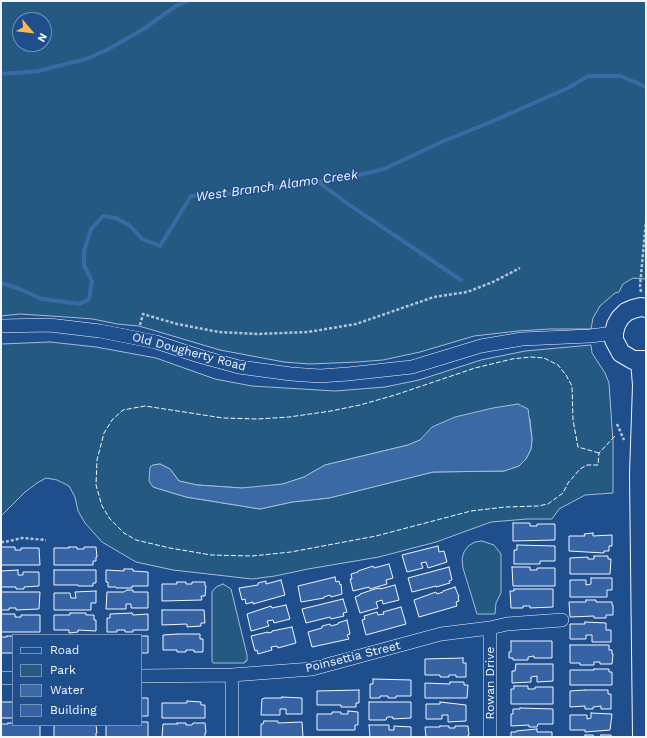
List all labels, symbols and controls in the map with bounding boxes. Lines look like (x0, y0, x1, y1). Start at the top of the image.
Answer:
north arrow (12, 12, 52, 52)
text: N (35, 31, 50, 44)
water label: West Branch Alamo Creek (195, 167, 359, 205)
street label: Old Dougherty Road (130, 330, 248, 374)
legend (12, 634, 142, 726)
street label: Poinsettia Street (304, 638, 402, 676)
text: Road (50, 643, 79, 657)
street label: Rowan Drive (483, 647, 497, 719)
text: Park (50, 663, 76, 677)
text: Water (50, 683, 84, 697)
text: Building (50, 703, 97, 717)

